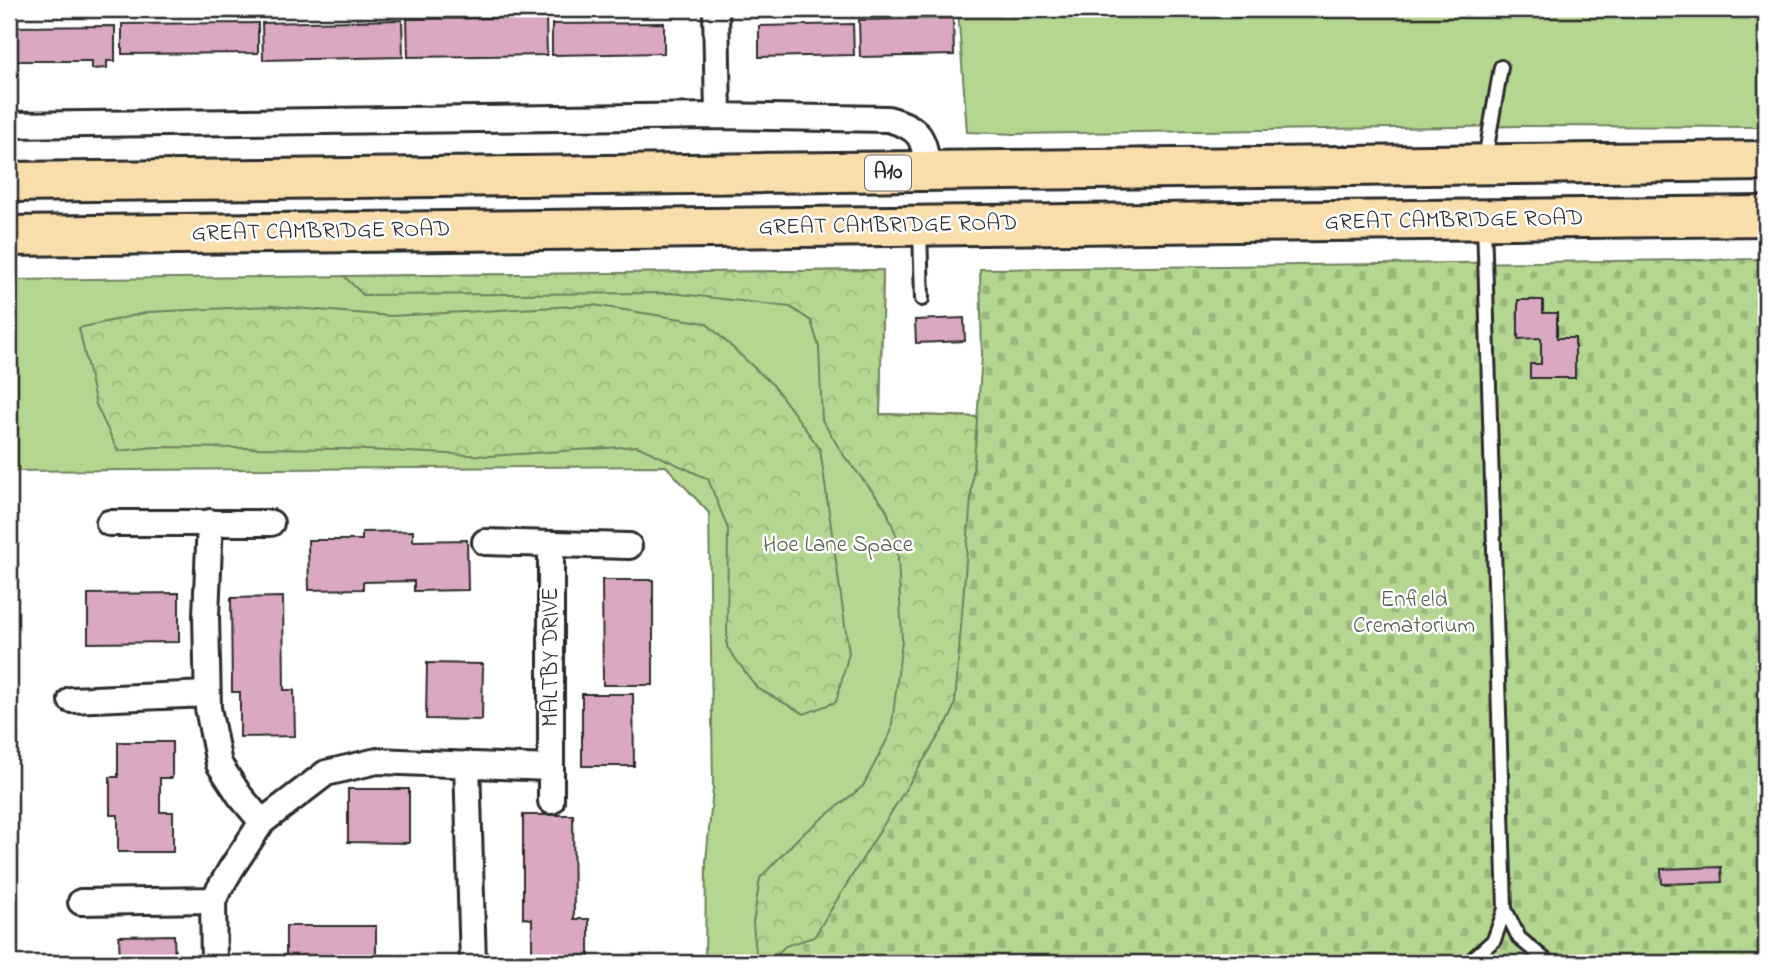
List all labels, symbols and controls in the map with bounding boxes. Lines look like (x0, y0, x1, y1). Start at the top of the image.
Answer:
road number: A10 (865, 156, 911, 190)
street label: GREAT CAMBRIDGE ROAD (1324, 202, 1584, 240)
street label: GREAT CAMBRIDGE ROAD (758, 207, 1018, 245)
street label: GREAT CAMBRIDGE ROAD (191, 213, 451, 251)
park label: Hoe Lane Space (763, 529, 914, 562)
park label: Enfield Crematorium (1353, 584, 1475, 643)
street label: MALTBY DRIVE (535, 587, 568, 727)

